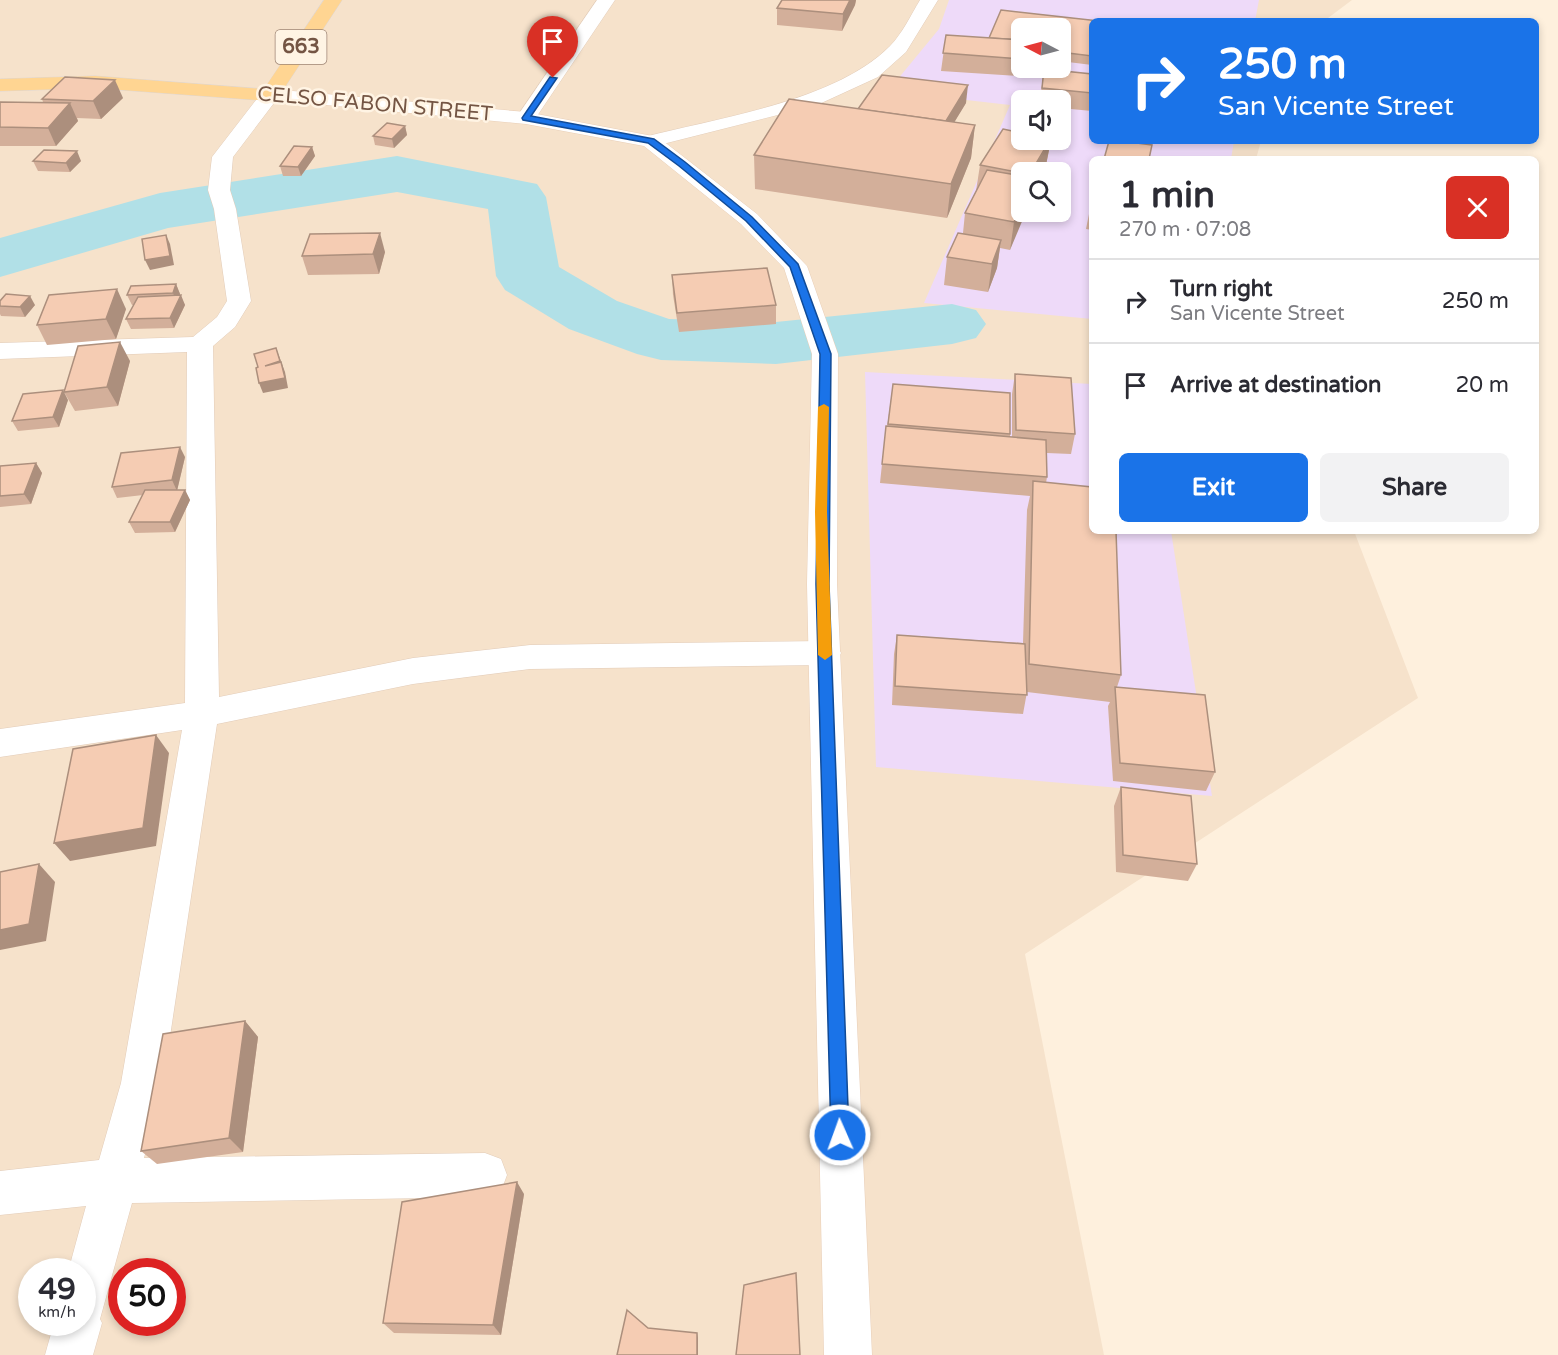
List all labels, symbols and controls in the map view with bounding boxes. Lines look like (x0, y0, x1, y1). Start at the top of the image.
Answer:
pin (527, 16, 578, 78)
north arrow (1011, 18, 1071, 78)
map controls (1011, 18, 1071, 222)
icon: arrive (536, 25, 569, 58)
road number: 663 (276, 30, 326, 64)
text: 250 m (1218, 39, 1347, 90)
icon: right (1119, 42, 1197, 120)
street label: CELSO FABON STREET (256, 81, 494, 127)
button: sound (1011, 90, 1071, 150)
text: San Vicente Street (1218, 90, 1454, 123)
button: search (1011, 162, 1071, 222)
text: 1 min (1119, 174, 1215, 217)
button: close (1446, 176, 1509, 239)
text: 270 m · 07:08 (1119, 218, 1251, 242)
text: Turn right (1170, 276, 1272, 302)
icon: right (1119, 285, 1152, 318)
text: 250 m (1442, 288, 1509, 314)
text: San Vicente Street (1170, 302, 1345, 326)
icon: arrive (1119, 369, 1152, 402)
text: Arrive at destination (1170, 372, 1381, 398)
text: 20 m (1455, 372, 1509, 398)
button: Exit (1119, 453, 1308, 522)
button: Share (1320, 453, 1509, 522)
position arrow (808, 1103, 872, 1167)
speed limit sign: 50 (108, 1258, 186, 1336)
text: 49 (38, 1271, 76, 1308)
text: km/h (38, 1303, 76, 1321)

